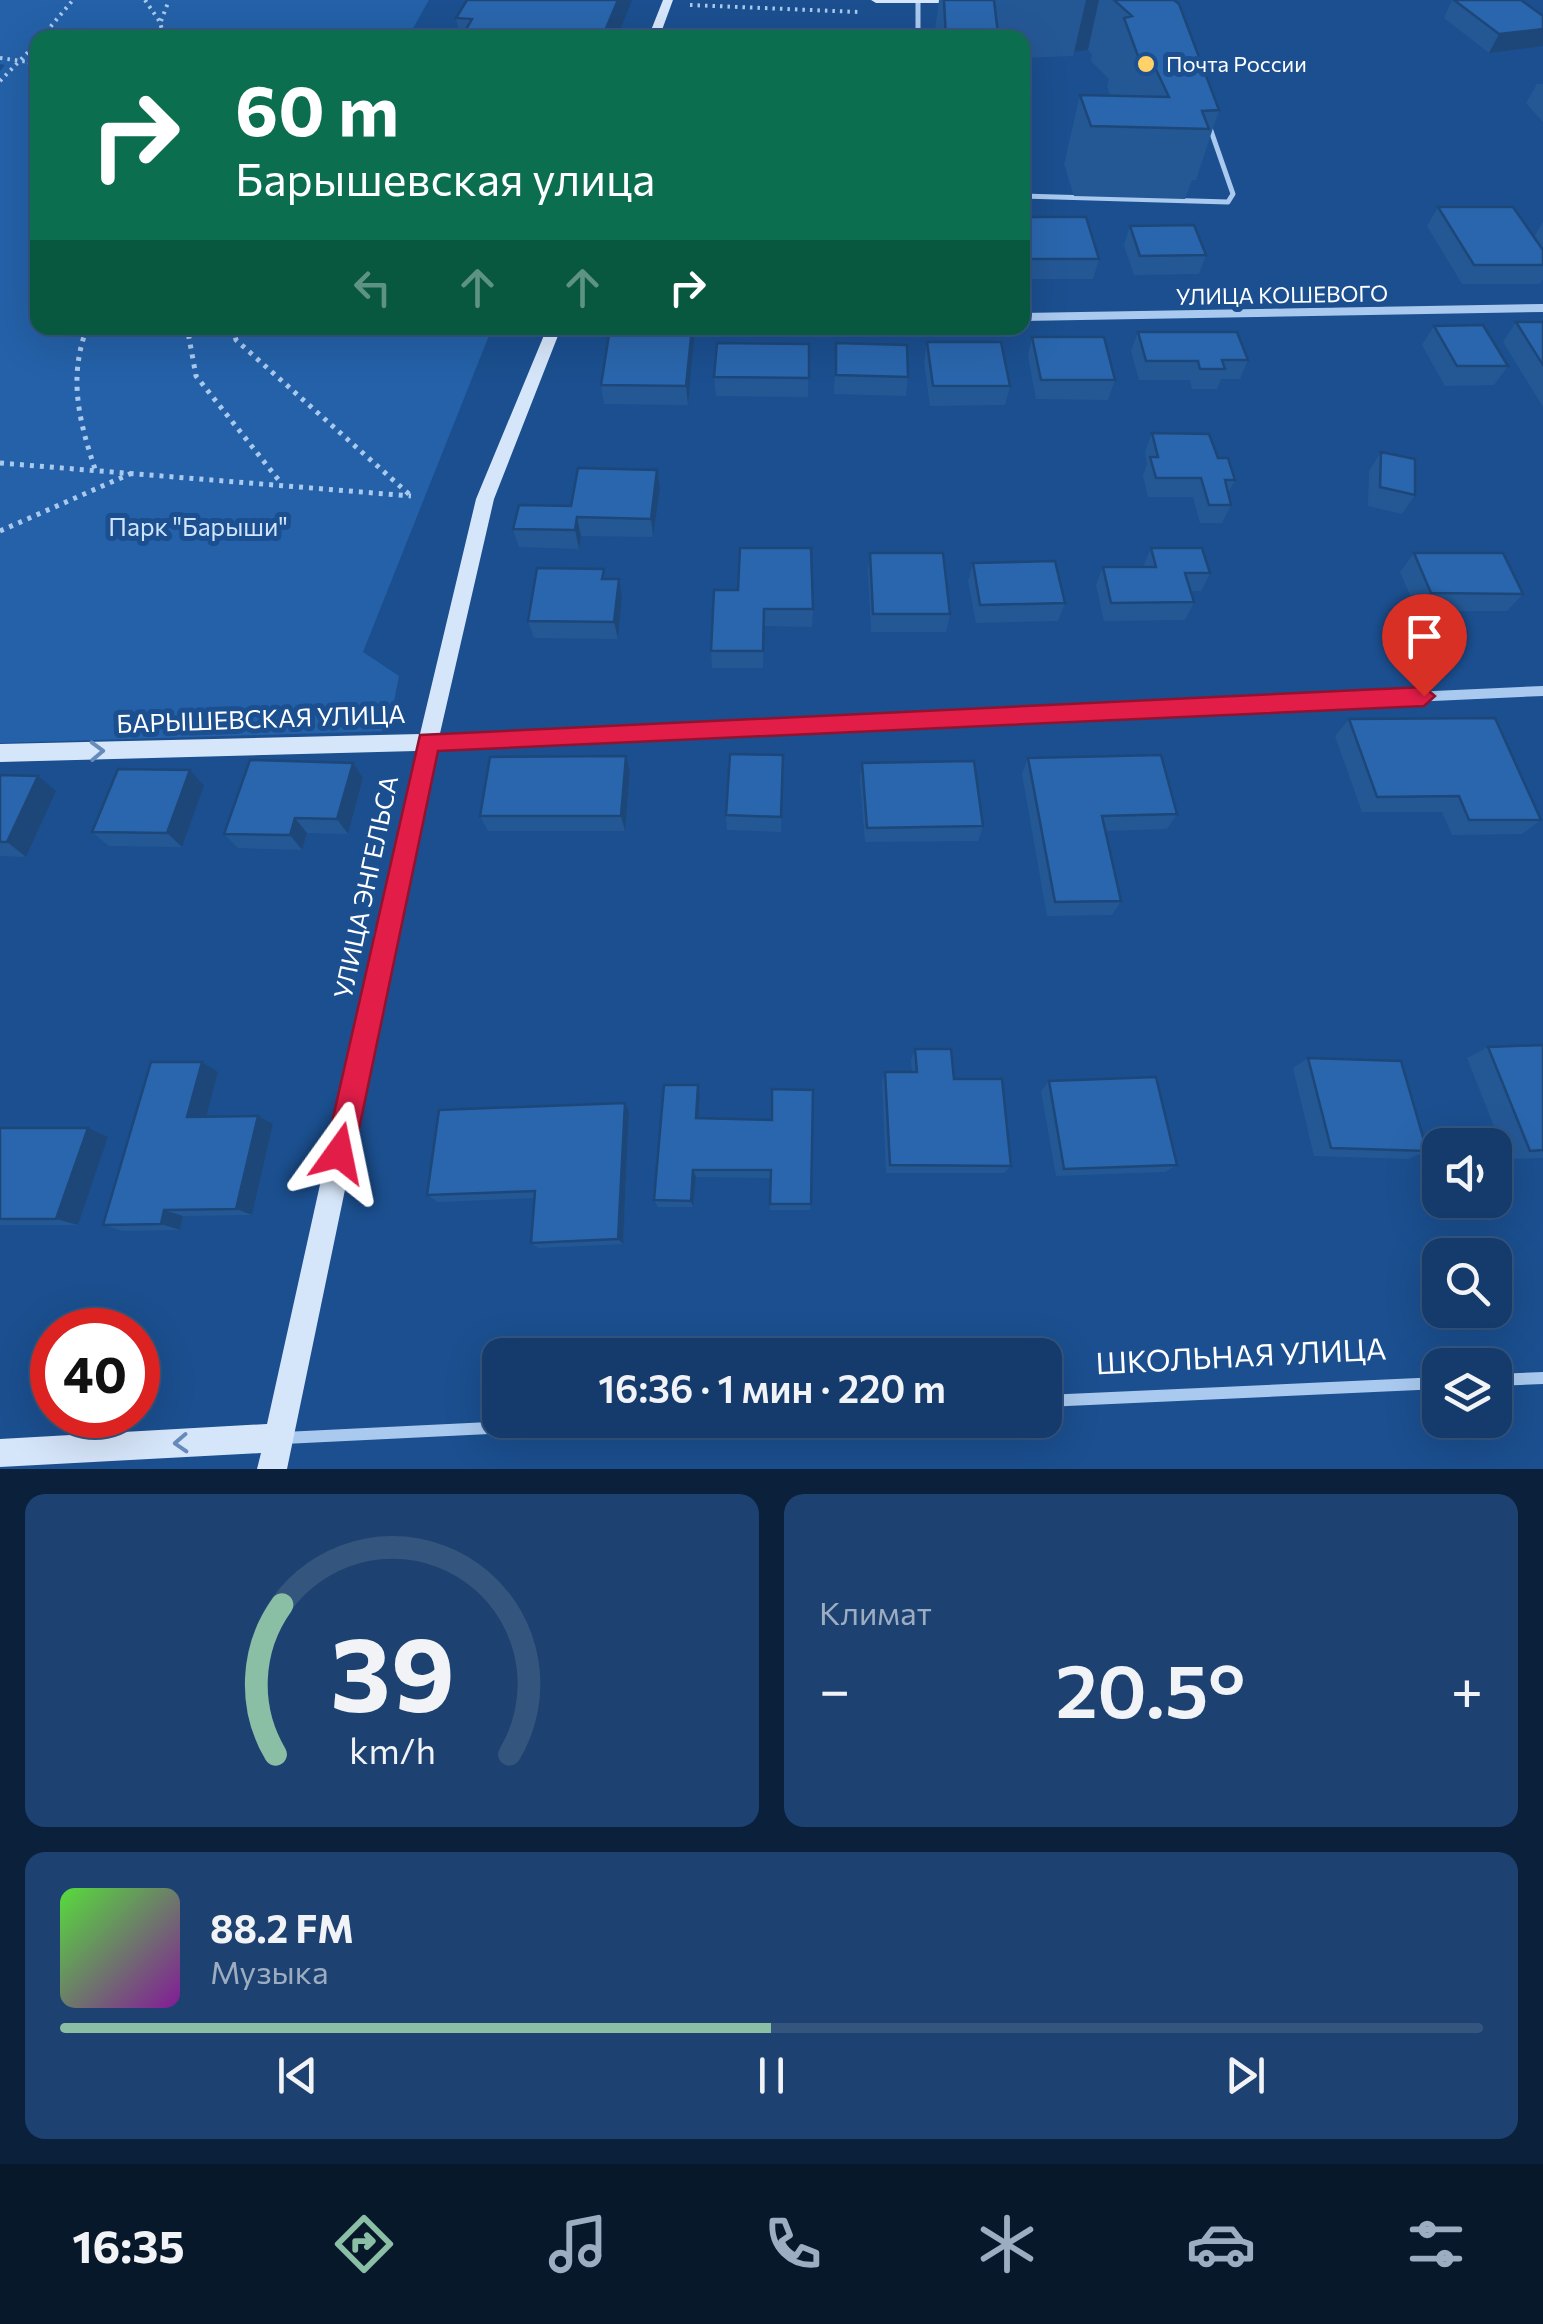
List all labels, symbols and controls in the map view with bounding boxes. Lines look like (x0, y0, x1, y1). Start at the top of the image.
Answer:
place label: Почта России (1166, 50, 1307, 77)
marker: Почта России (1135, 53, 1157, 75)
text: 60 m (235, 65, 399, 150)
icon: right (70, 70, 200, 200)
text: Барышевская улица (235, 150, 655, 205)
icon: left (345, 260, 400, 315)
icon: ahead (450, 260, 505, 315)
icon: ahead (555, 260, 610, 315)
icon: right (660, 260, 715, 315)
street label: УЛИЦА КОШЕВОГО (1176, 279, 1388, 310)
park label: Парк "Барыши" (108, 511, 288, 541)
pin (1382, 594, 1467, 697)
icon: arrive (1397, 609, 1452, 664)
street label: БАРЫШЕВСКАЯ УЛИЦА (116, 698, 406, 738)
one-way arrow (90, 740, 106, 761)
street label: УЛИЦА ЭНГЕЛЬСА (327, 773, 403, 1001)
position arrow (287, 1101, 391, 1205)
map controls (1422, 1128, 1512, 1438)
button: sound (1422, 1128, 1512, 1218)
button: search (1422, 1238, 1512, 1328)
speed limit sign: 40 (30, 1308, 160, 1438)
street label: ШКОЛЬНАЯ УЛИЦА (1095, 1328, 1387, 1381)
button: layers (1422, 1348, 1512, 1438)
text: 16:36 · 1 мин · 220 m (598, 1364, 946, 1411)
one-way arrow (172, 1432, 188, 1453)
text: Климат (819, 1592, 932, 1632)
text: 39 (330, 1606, 454, 1733)
text: 20.5° (1055, 1642, 1245, 1733)
text: − (819, 1654, 850, 1721)
text: + (1451, 1654, 1483, 1721)
text: km/h (349, 1728, 435, 1771)
text: 88.2 FM (210, 1904, 354, 1951)
text: Музыка (210, 1951, 329, 1991)
icon: previous (270, 2048, 325, 2103)
icon: pause (744, 2048, 799, 2103)
icon: next (1218, 2048, 1273, 2103)
icon: directions (329, 2209, 399, 2279)
icon: music (543, 2209, 613, 2279)
icon: phone (758, 2209, 828, 2279)
icon: climate (972, 2209, 1042, 2279)
icon: car (1186, 2209, 1256, 2279)
icon: filters (1401, 2209, 1471, 2279)
text: 16:35 (72, 2217, 185, 2272)

